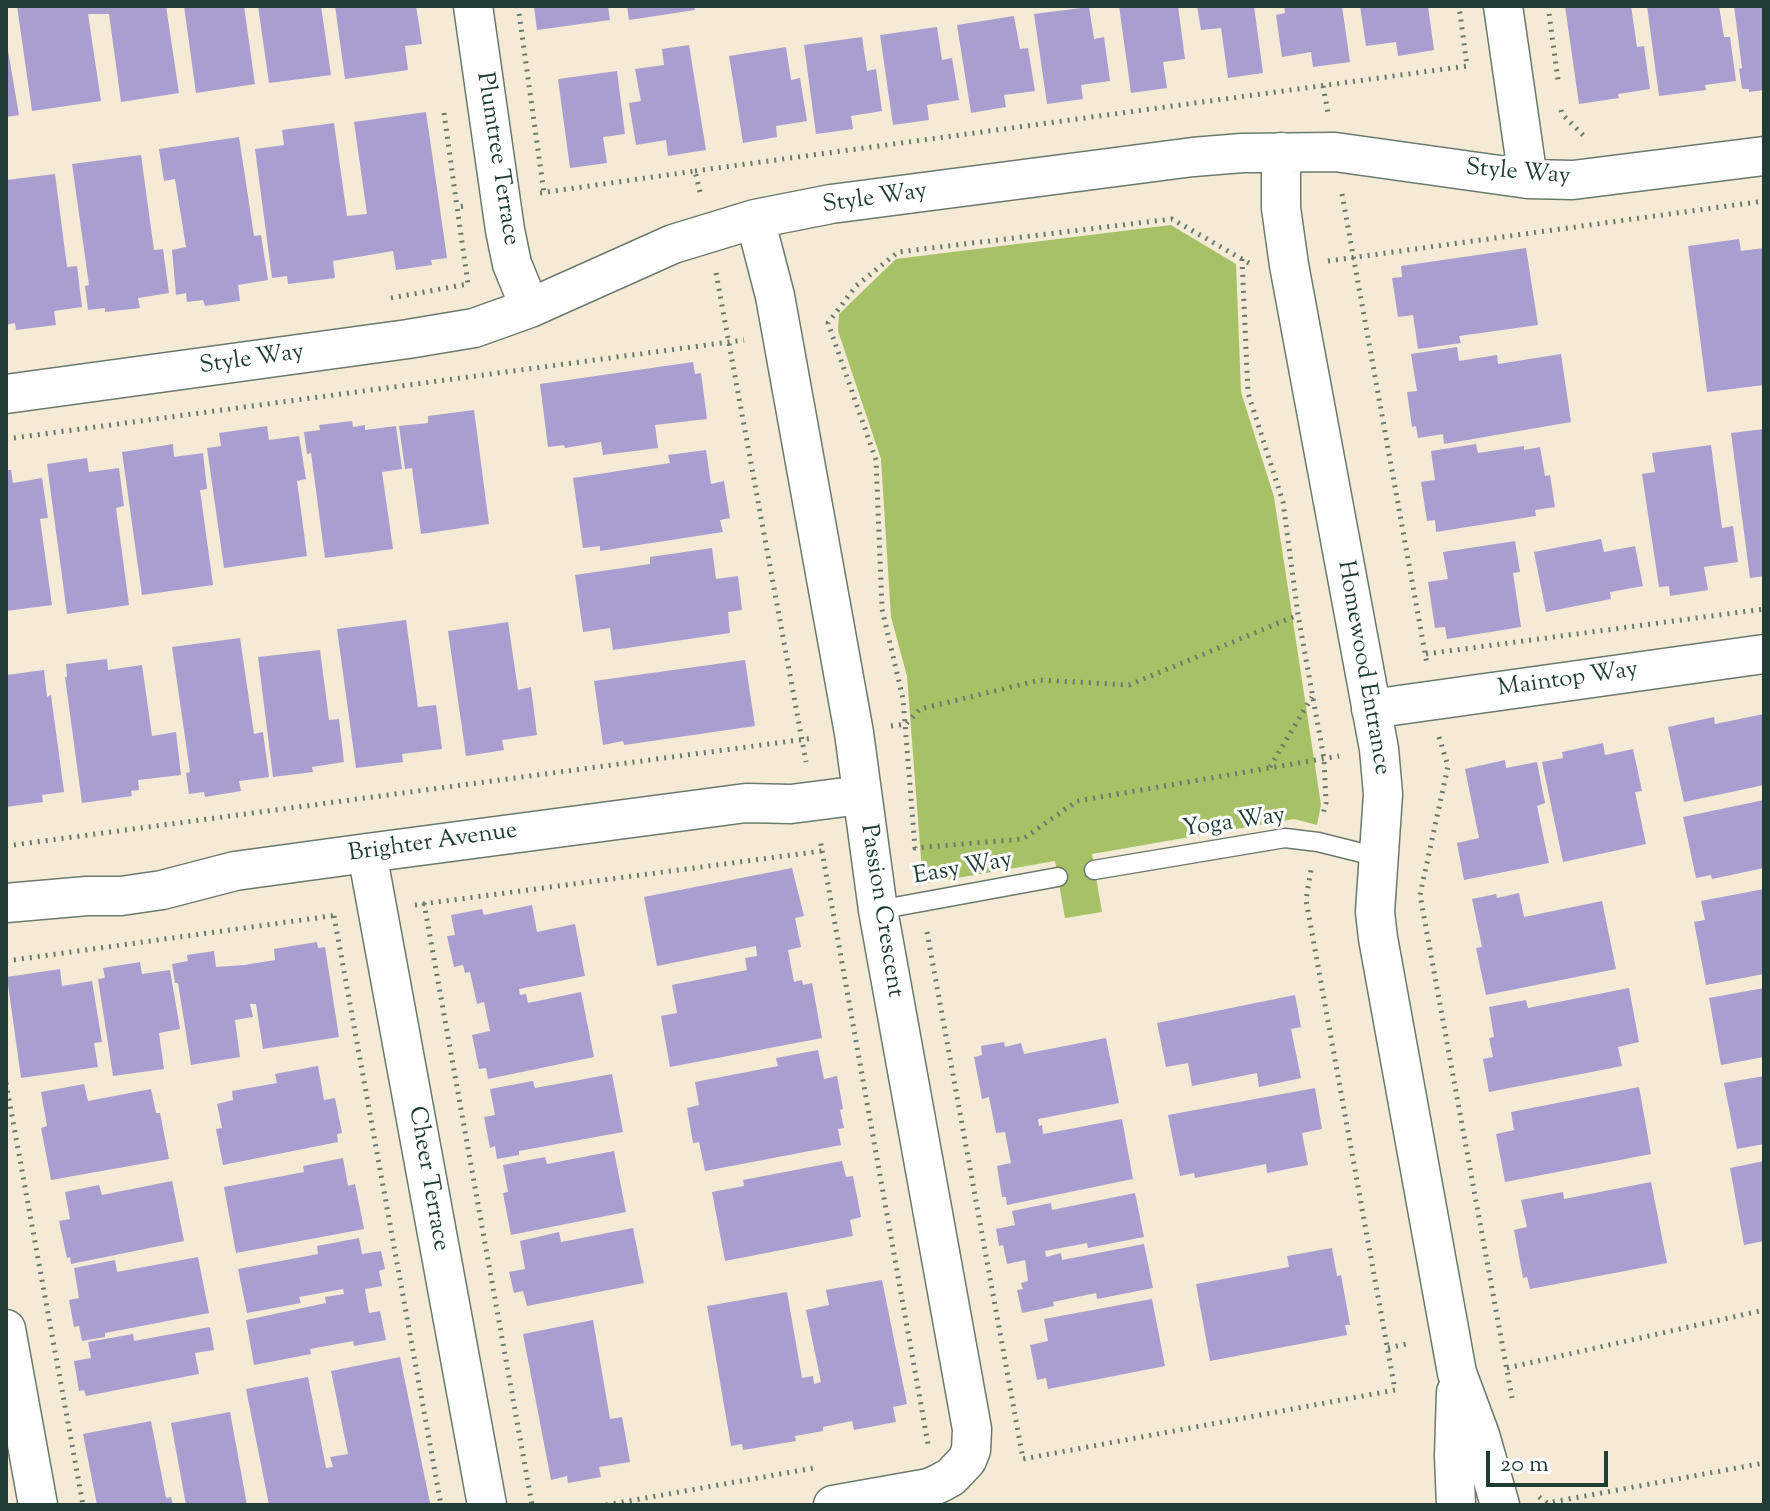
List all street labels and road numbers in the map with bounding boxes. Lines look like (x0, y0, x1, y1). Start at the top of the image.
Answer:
street label: Plumtree Terrace (468, 70, 524, 248)
street label: Style Way (1464, 155, 1572, 193)
street label: Style Way (821, 178, 929, 222)
street label: Style Way (198, 339, 306, 383)
street label: Homewood Entrance (1329, 558, 1395, 778)
street label: Maintop Way (1496, 657, 1640, 705)
street label: Yoga Way (1181, 803, 1287, 845)
street label: Brighter Avenue (347, 818, 519, 870)
street label: Passion Crescent (852, 822, 908, 1000)
street label: Easy Way (911, 847, 1015, 893)
street label: Cheer Terrace (400, 1104, 454, 1254)

